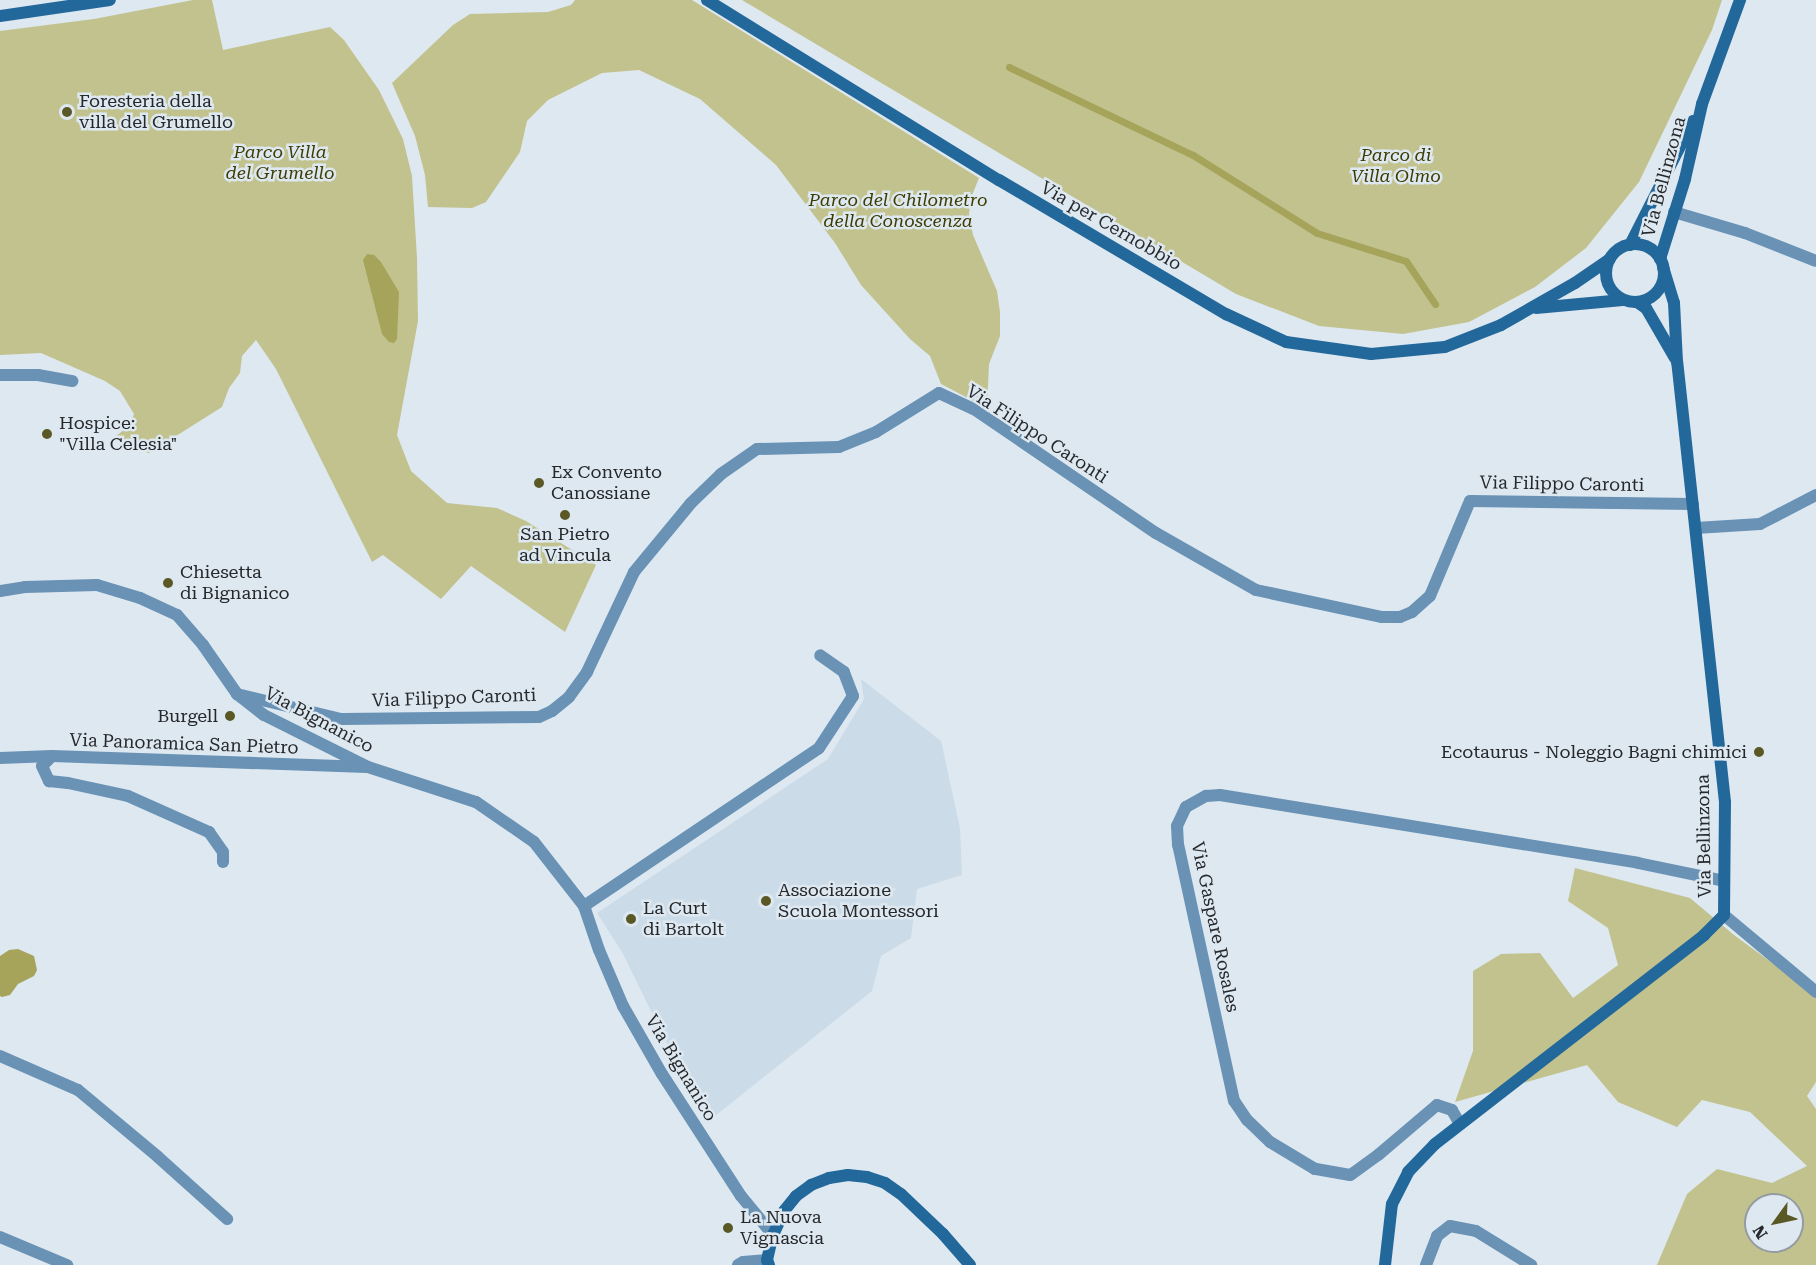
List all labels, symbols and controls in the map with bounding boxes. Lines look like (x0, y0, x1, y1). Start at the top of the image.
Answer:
place label: Foresteria della villa del Grumello (79, 91, 233, 134)
marker: Foresteria della villa del Grumello (60, 105, 74, 119)
street label: Via Bellinzona (1638, 114, 1690, 240)
park label: Parco Villa del Grumello (226, 142, 334, 184)
park label: Parco di Villa Olmo (1351, 145, 1441, 188)
street label: Via per Cernobbio (1037, 177, 1185, 275)
park label: Parco del Chilometro della Conoscenza (809, 190, 987, 232)
street label: Via Filippo Caronti (962, 380, 1112, 488)
place label: Hospice: "Villa Celesia" (59, 413, 177, 456)
marker: Hospice: "Villa Celesia" (40, 427, 54, 441)
place label: Ex Convento Canossiane (551, 462, 662, 504)
street label: Via Filippo Caronti (1480, 472, 1644, 496)
marker: Ex Convento Canossiane (532, 476, 546, 490)
marker: San Pietro ad Vincula (558, 508, 572, 522)
place label: San Pietro ad Vincula (519, 524, 611, 566)
place label: Chiesetta di Bignanico (180, 562, 290, 604)
marker: Chiesetta di Bignanico (161, 576, 175, 590)
street label: Via Bignanico (261, 682, 377, 758)
street label: Via Filippo Caronti (371, 684, 537, 712)
place label: Burgell (157, 705, 218, 727)
marker: Burgell (223, 709, 237, 723)
street label: Via Panoramica San Pietro (69, 729, 299, 759)
place label: Ecotaurus - Noleggio Bagni chimici (1441, 741, 1747, 763)
marker: Ecotaurus - Noleggio Bagni chimici (1752, 745, 1766, 759)
street label: Via Bellinzona (1692, 774, 1716, 898)
street label: Via Gaspare Rosales (1186, 840, 1244, 1014)
place label: Associazione Scuola Montessori (778, 880, 939, 922)
marker: Associazione Scuola Montessori (759, 894, 773, 908)
place label: La Curt di Bartolt (643, 898, 724, 940)
marker: La Curt di Bartolt (624, 912, 638, 926)
street label: Via Bignanico (641, 1011, 721, 1125)
north arrow (1744, 1193, 1804, 1253)
place label: La Nuova Vignascia (740, 1207, 824, 1250)
marker: La Nuova Vignascia (721, 1221, 735, 1235)
text: N (1749, 1222, 1771, 1242)

